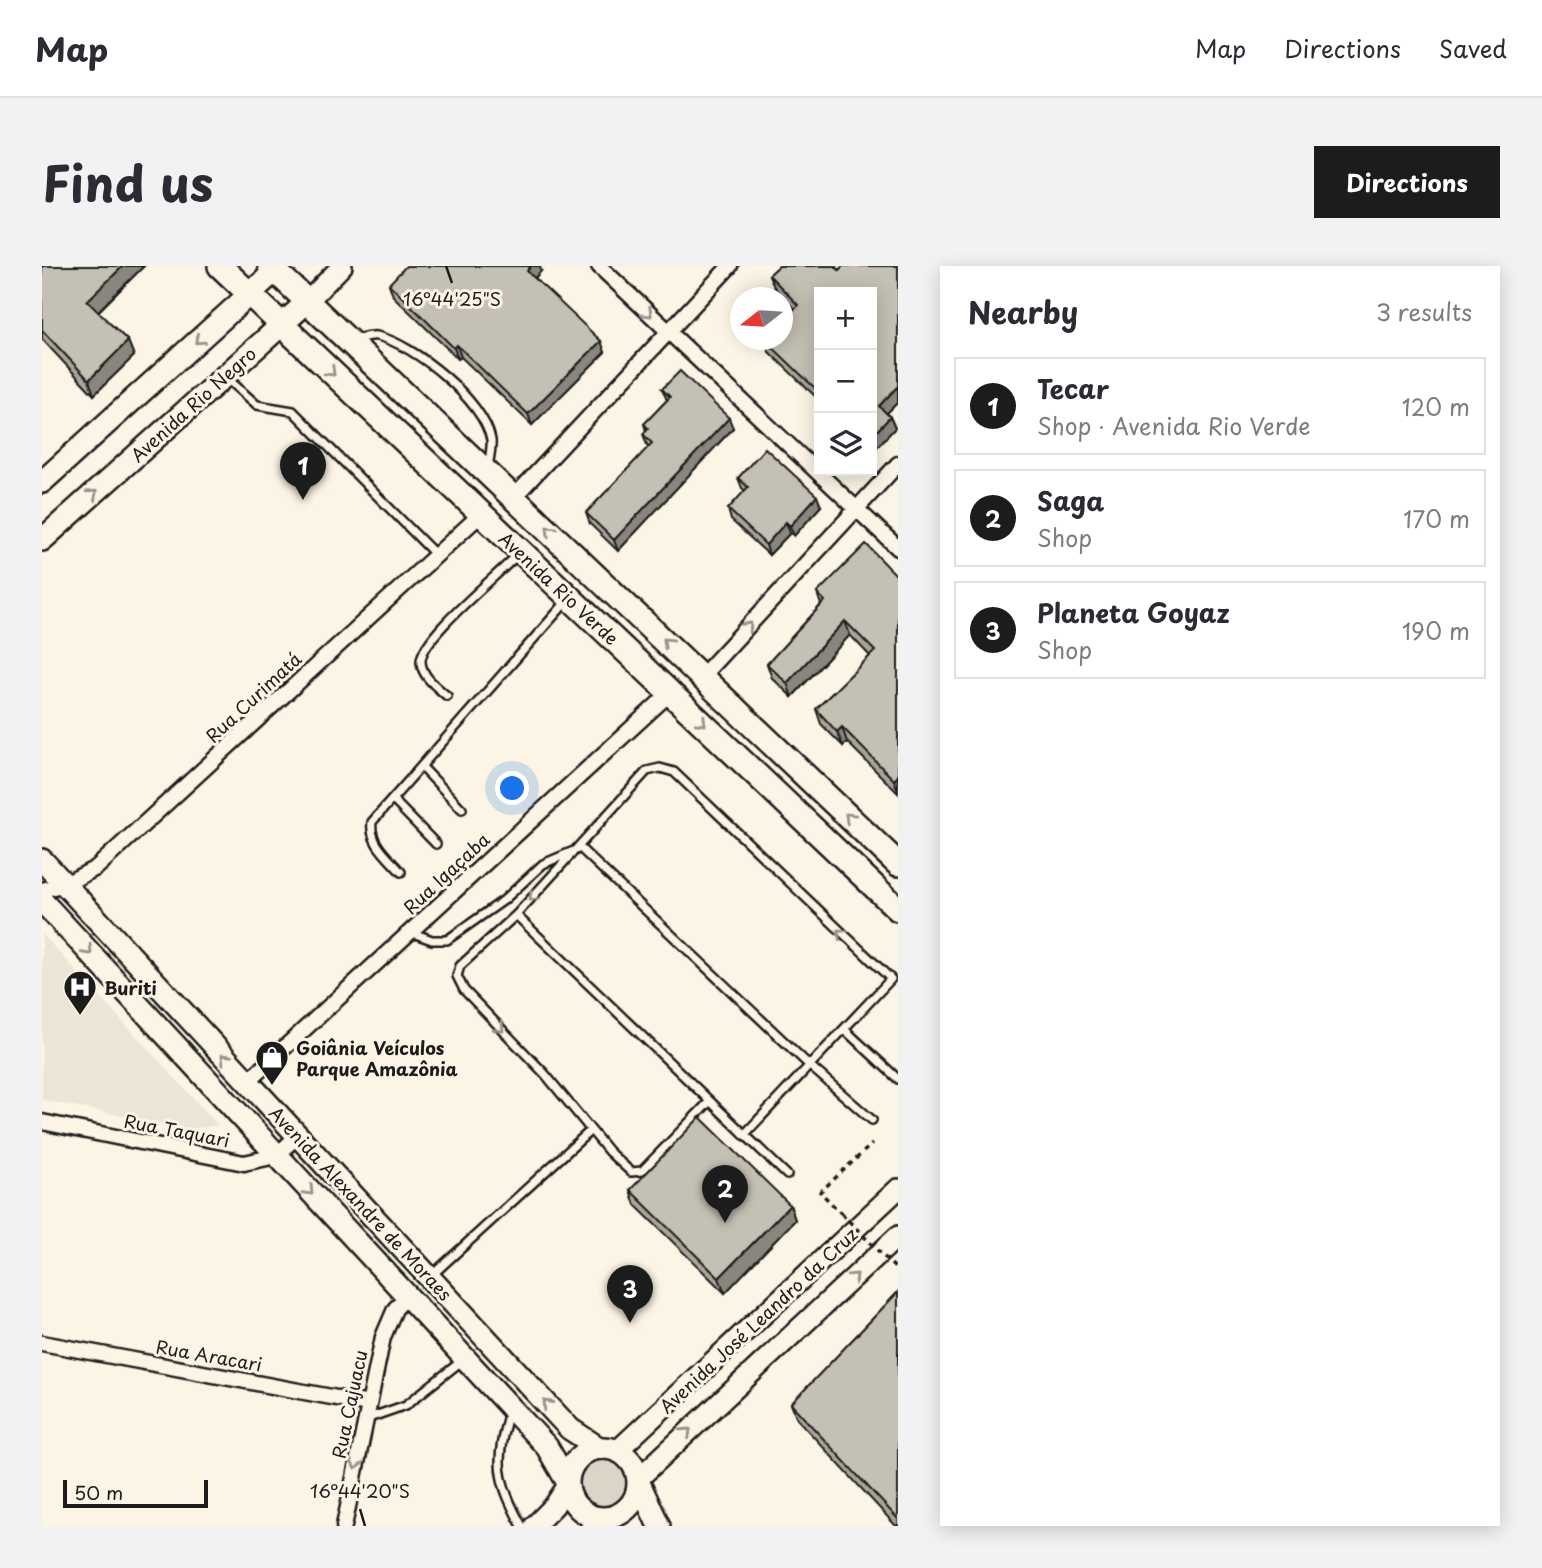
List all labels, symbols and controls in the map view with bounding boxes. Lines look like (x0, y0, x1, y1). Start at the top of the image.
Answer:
text: Map (35, 23, 108, 73)
text: Map (1195, 30, 1246, 66)
text: Directions (1284, 30, 1401, 66)
text: Saved (1439, 30, 1507, 66)
text: Find us (42, 145, 213, 219)
button: Directions (1314, 146, 1500, 218)
text: 16°44'25"S (403, 285, 501, 312)
north arrow (730, 287, 793, 350)
map controls (814, 287, 877, 476)
button: + (814, 287, 877, 350)
text: Nearby (968, 289, 1078, 334)
text: 3 results (1376, 294, 1472, 329)
one-way arrow (640, 305, 653, 317)
one-way arrow (194, 331, 207, 344)
street label: Avenida Rio Negro (124, 340, 262, 468)
button: − (814, 350, 877, 413)
one-way arrow (323, 363, 336, 376)
text: Tecar (1037, 369, 1109, 408)
text: 1 (988, 389, 999, 424)
text: 120 m (1402, 389, 1470, 424)
text: Shop · Avenida Rio Verde (1037, 408, 1311, 443)
button: layers (814, 413, 877, 476)
pin: 1 (280, 442, 326, 500)
text: Saga (1037, 481, 1104, 520)
one-way arrow (85, 490, 98, 502)
text: 2 (985, 501, 1001, 536)
text: 170 m (1403, 501, 1470, 536)
text: Shop (1037, 520, 1092, 555)
street label: Avenida Rio Verde (493, 525, 625, 651)
one-way arrow (545, 526, 558, 539)
text: Planeta Goyaz (1037, 593, 1229, 632)
text: 3 (985, 613, 1001, 648)
text: 190 m (1402, 613, 1470, 648)
one-way arrow (739, 621, 752, 634)
text: Shop (1037, 632, 1092, 667)
one-way arrow (662, 638, 675, 651)
street label: Rua Curimatá (199, 645, 307, 749)
one-way arrow (694, 713, 707, 726)
your location (495, 771, 529, 805)
one-way arrow (844, 812, 857, 825)
street label: Rua Igaçaba (397, 826, 495, 920)
one-way arrow (528, 889, 541, 902)
one-way arrow (836, 928, 849, 941)
one-way arrow (80, 943, 92, 956)
hospital icon: Buriti (61, 968, 99, 1017)
place label: Buriti (104, 974, 157, 1001)
one-way arrow (492, 1020, 505, 1033)
place label: Goiânia Veículos Parque Amazônia (296, 1034, 459, 1082)
shop icon: Goiânia Veículos Parque Amazônia (253, 1038, 291, 1087)
one-way arrow (221, 1053, 234, 1066)
street label: Avenida Alexandre de Moraes (263, 1100, 459, 1306)
street label: Rua Taquari (122, 1107, 232, 1153)
pin: 2 (702, 1165, 748, 1223)
one-way arrow (300, 1183, 313, 1196)
street label: Avenida José Leandro da Cruz (653, 1221, 863, 1419)
pin: 3 (607, 1265, 653, 1323)
one-way arrow (846, 1273, 859, 1285)
street label: Rua Aracari (154, 1332, 264, 1378)
street label: Rua Cajuacu (324, 1347, 374, 1461)
one-way arrow (543, 1399, 556, 1412)
one-way arrow (679, 1427, 692, 1440)
one-way arrow (350, 1459, 365, 1471)
scale bar (63, 1477, 208, 1509)
text: 16°44'20"S (310, 1477, 410, 1504)
text: 50 m (74, 1478, 123, 1506)

